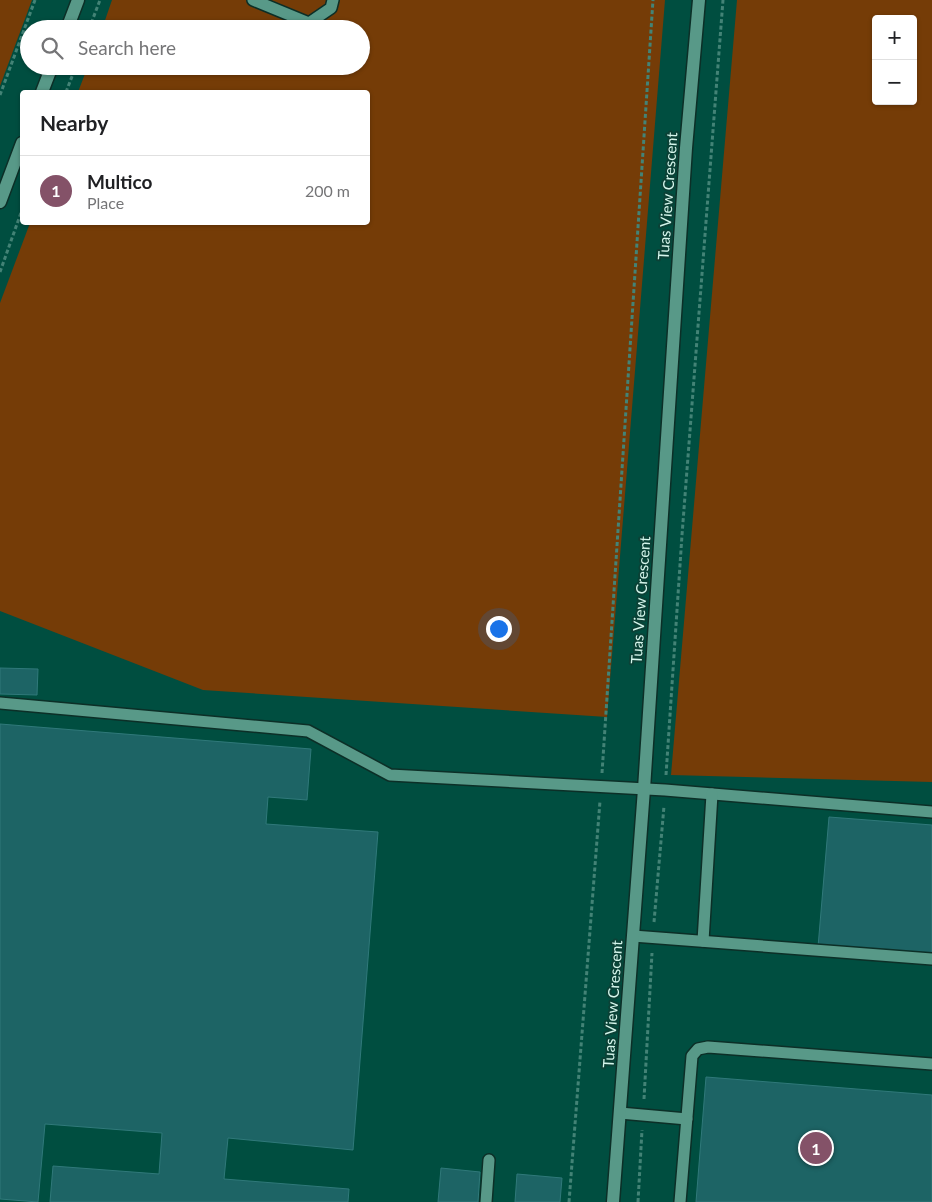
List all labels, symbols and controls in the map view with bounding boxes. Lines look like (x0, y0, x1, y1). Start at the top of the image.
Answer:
map controls (872, 15, 917, 105)
button: + (872, 15, 917, 60)
search box (20, 20, 370, 75)
icon: search (38, 34, 66, 62)
text: Search here (78, 36, 176, 59)
button: − (872, 60, 917, 105)
text: Nearby (40, 110, 108, 135)
street label: Tuas View Crescent (654, 131, 680, 260)
text: Multico (87, 170, 152, 193)
text: 1 (51, 181, 61, 200)
text: 200 m (305, 181, 350, 200)
text: Place (87, 193, 124, 212)
street label: Tuas View Crescent (627, 535, 653, 664)
your location (486, 616, 512, 642)
street label: Tuas View Crescent (599, 939, 625, 1068)
pin: 1 (800, 1129, 832, 1167)

